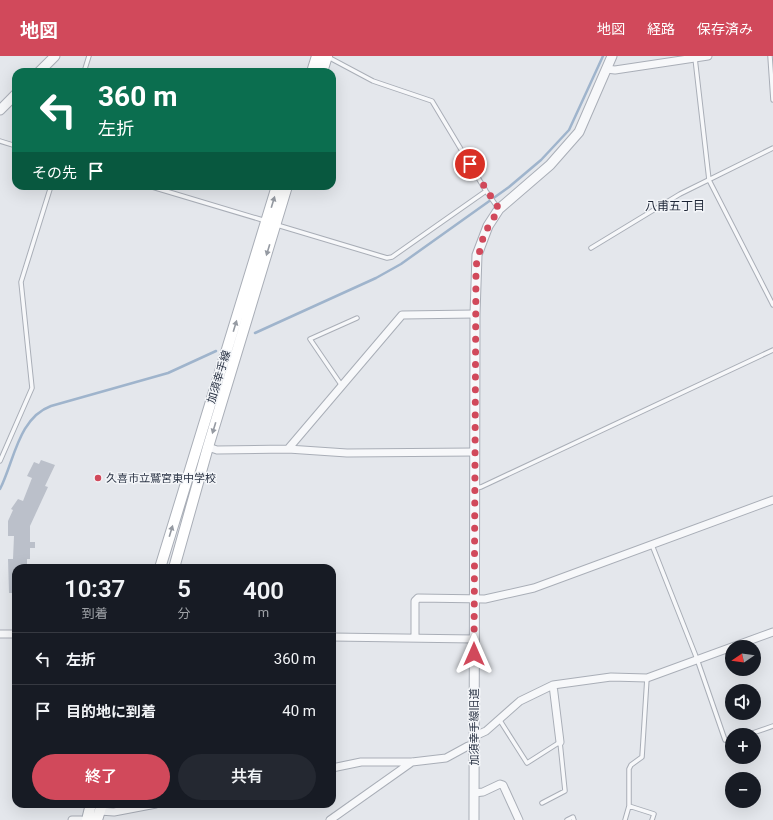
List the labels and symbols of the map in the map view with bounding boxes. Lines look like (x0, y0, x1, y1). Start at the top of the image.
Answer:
pin (453, 147, 487, 181)
one-way arrow (270, 196, 276, 208)
district label: 八甫五丁目 (645, 199, 705, 213)
one-way arrow (265, 244, 271, 256)
one-way arrow (232, 320, 238, 332)
street label: 加須幸手線 (205, 349, 233, 405)
one-way arrow (211, 423, 217, 435)
place label: 久喜市立鷲宮東中学校 (106, 472, 216, 485)
marker: 久喜市立鷲宮東中学校 (93, 473, 103, 483)
one-way arrow (169, 524, 175, 536)
position arrow (453, 633, 495, 675)
north arrow (725, 640, 761, 676)
street label: 加須幸手線旧道 (468, 689, 481, 766)

